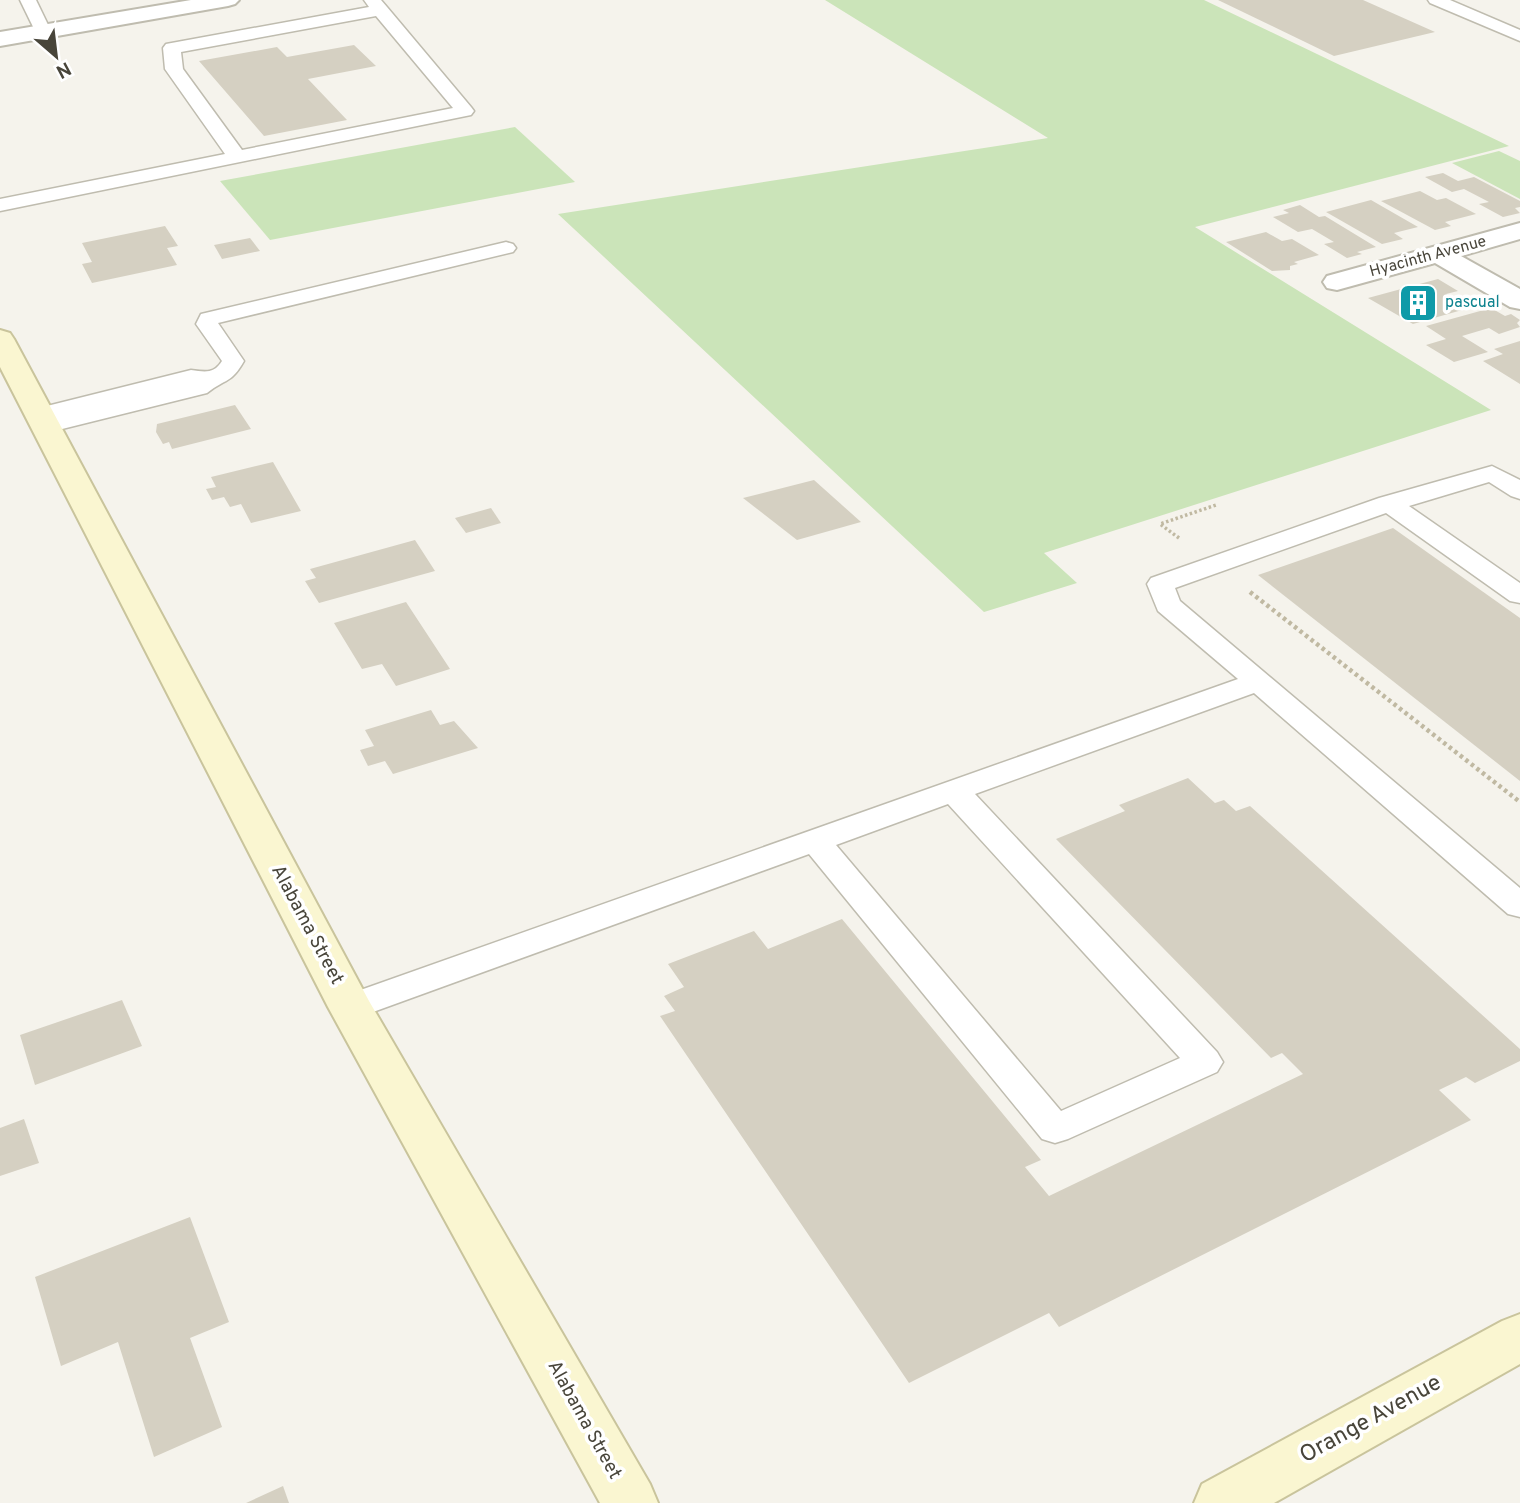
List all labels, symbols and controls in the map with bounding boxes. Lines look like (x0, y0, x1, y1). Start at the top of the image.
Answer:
north arrow (21, 21, 91, 91)
text: N (51, 55, 75, 83)
street label: Hyacinth Avenue (1367, 232, 1489, 282)
building icon: pascual (1397, 282, 1439, 324)
place label: pascual (1445, 293, 1500, 313)
street label: Alabama Street (265, 861, 349, 989)
street label: Alabama Street (542, 1356, 626, 1484)
street label: Orange Avenue (1295, 1369, 1447, 1471)

